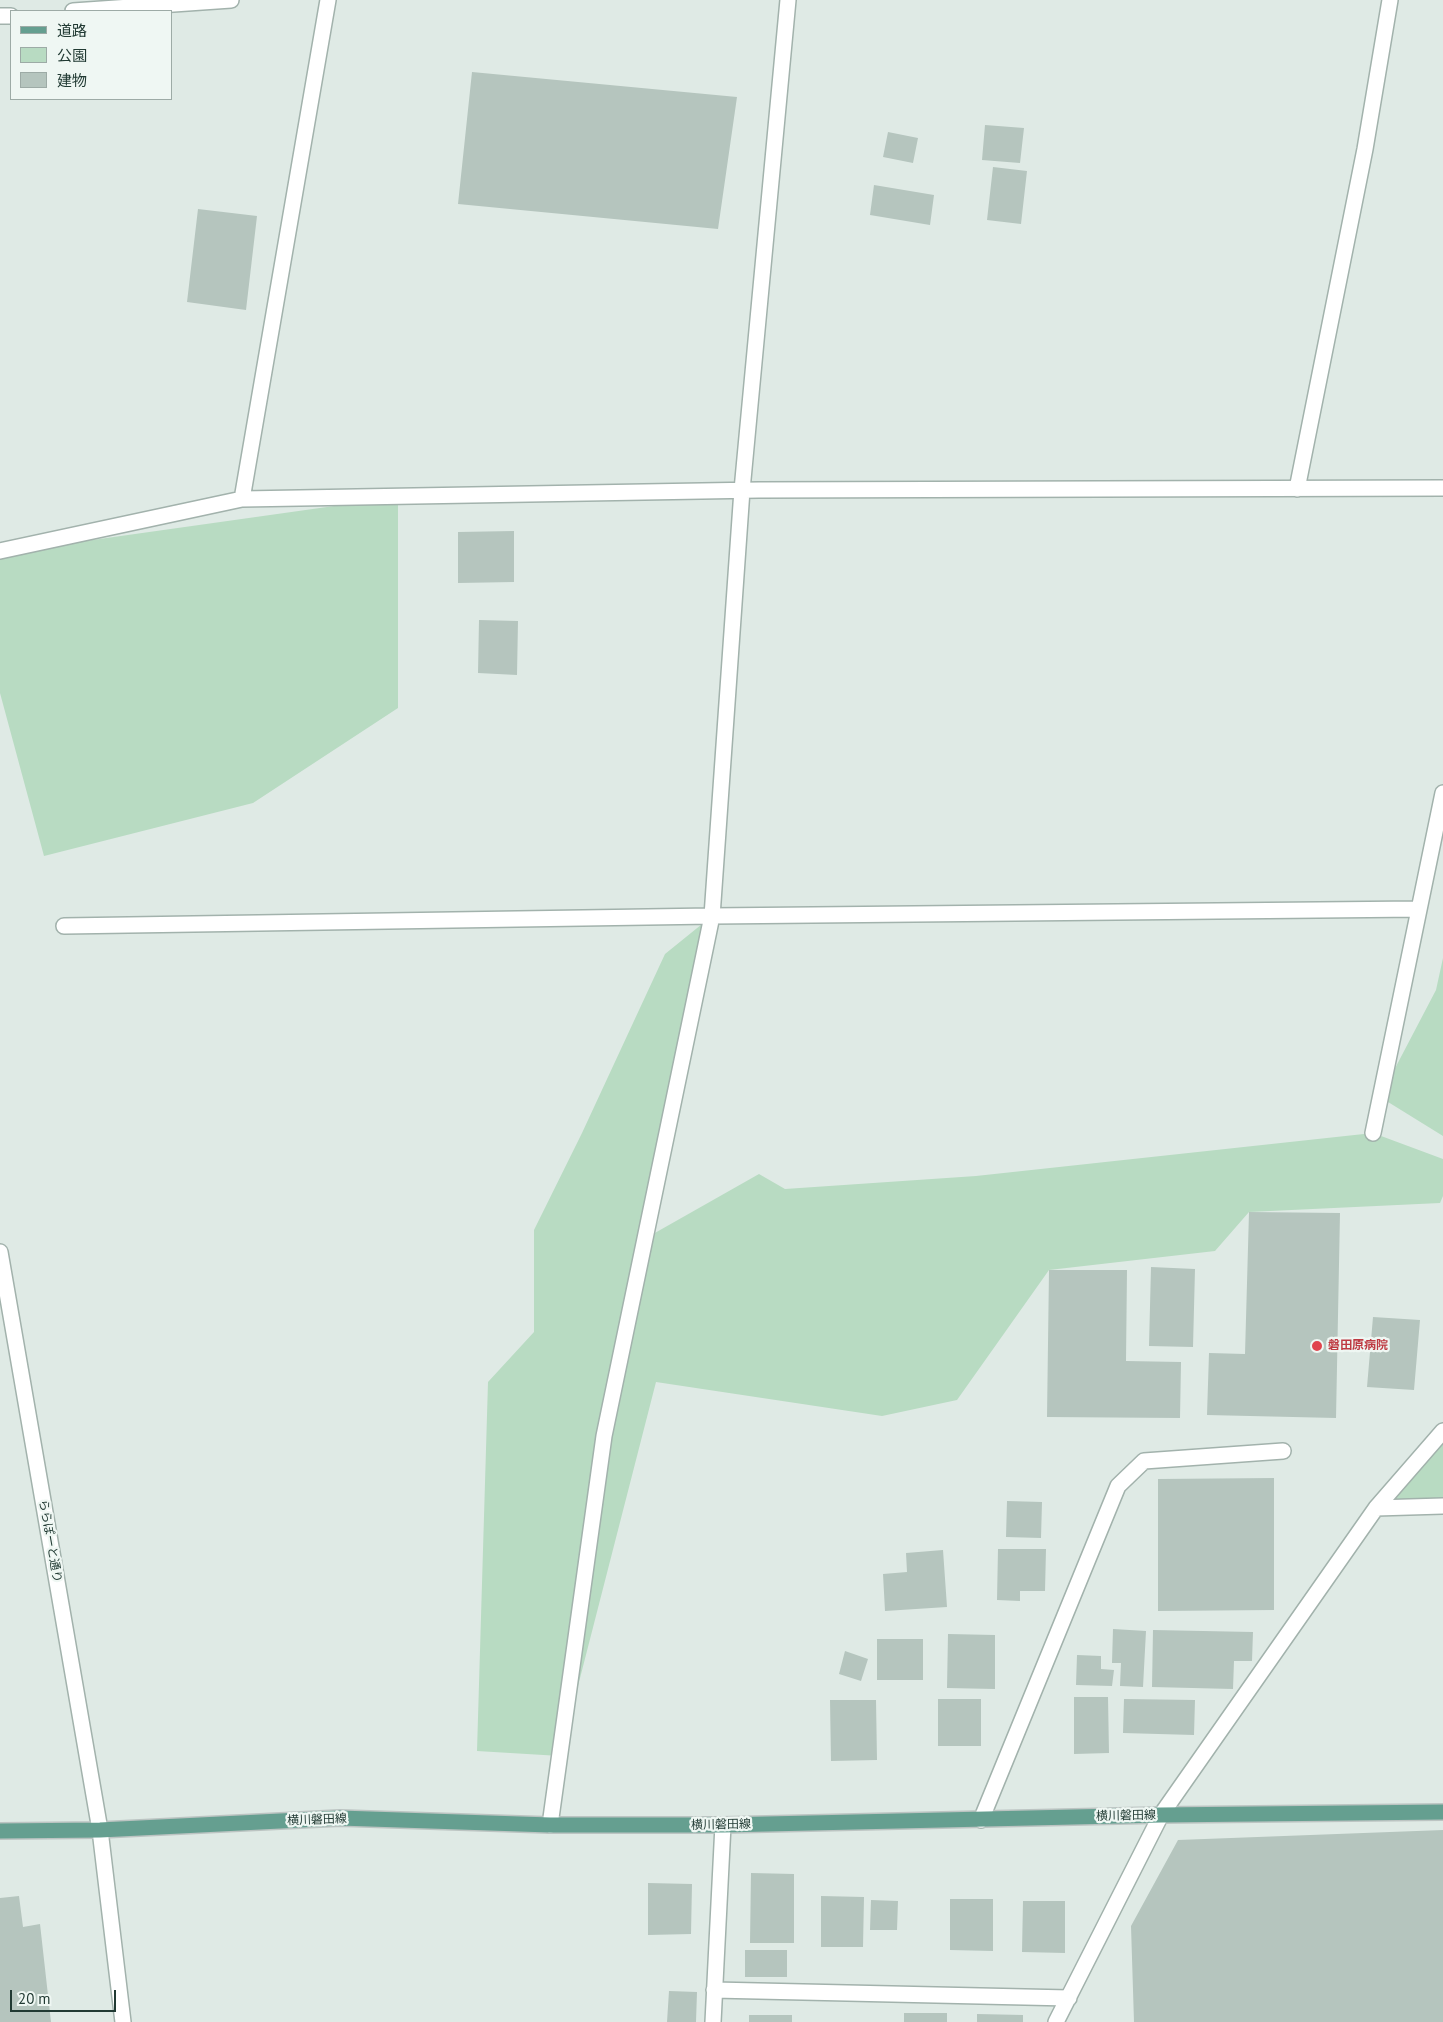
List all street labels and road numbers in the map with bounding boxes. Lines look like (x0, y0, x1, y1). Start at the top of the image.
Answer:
street label: ららぽーと通り (36, 1498, 64, 1584)
street label: 横川磐田線 (1096, 1808, 1156, 1824)
street label: 横川磐田線 (287, 1812, 347, 1828)
street label: 横川磐田線 (691, 1817, 751, 1833)

